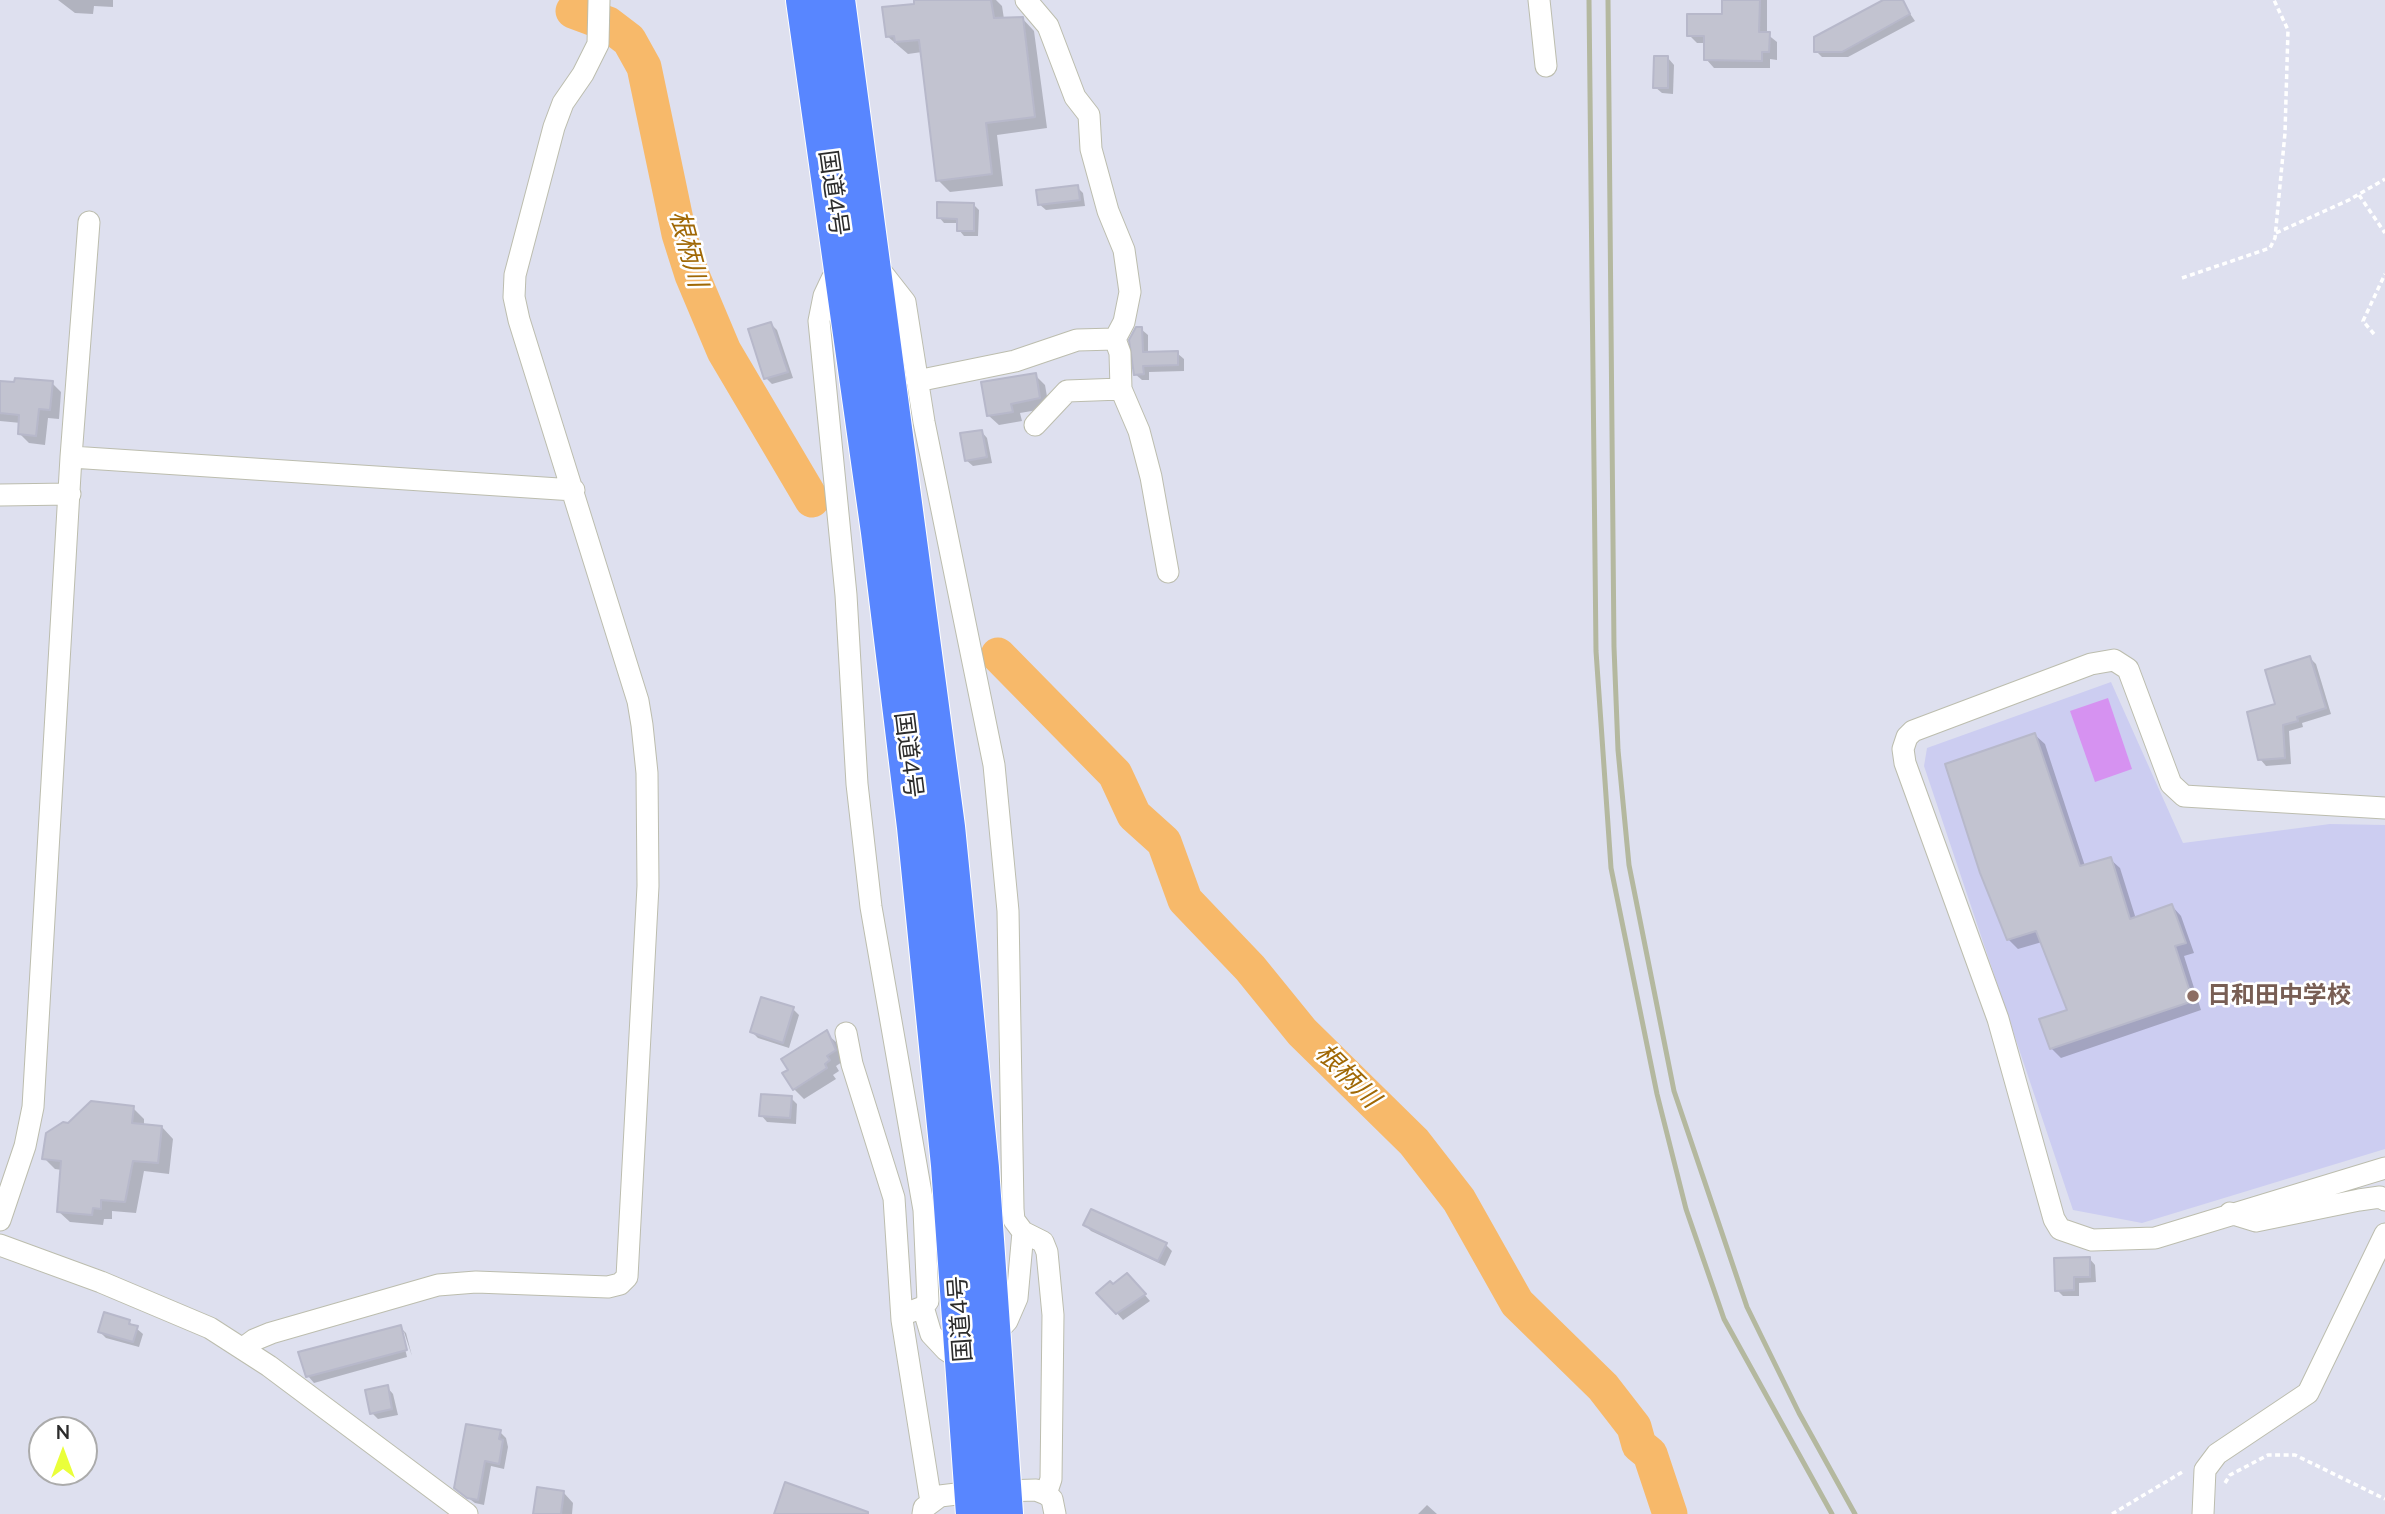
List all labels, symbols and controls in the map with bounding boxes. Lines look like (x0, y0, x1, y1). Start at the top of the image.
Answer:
street label: 国道4号 (813, 148, 853, 238)
water label: 根柄川 (663, 207, 713, 291)
street label: 国道4号 (888, 710, 928, 800)
place label: 日和田中学校 (2207, 982, 2351, 1010)
marker: 日和田中学校 (2185, 988, 2201, 1004)
water label: 根柄川 (1308, 1037, 1386, 1115)
street label: 国道4号 (944, 1275, 978, 1363)
north arrow (28, 1416, 98, 1486)
text: N (56, 1420, 70, 1444)

